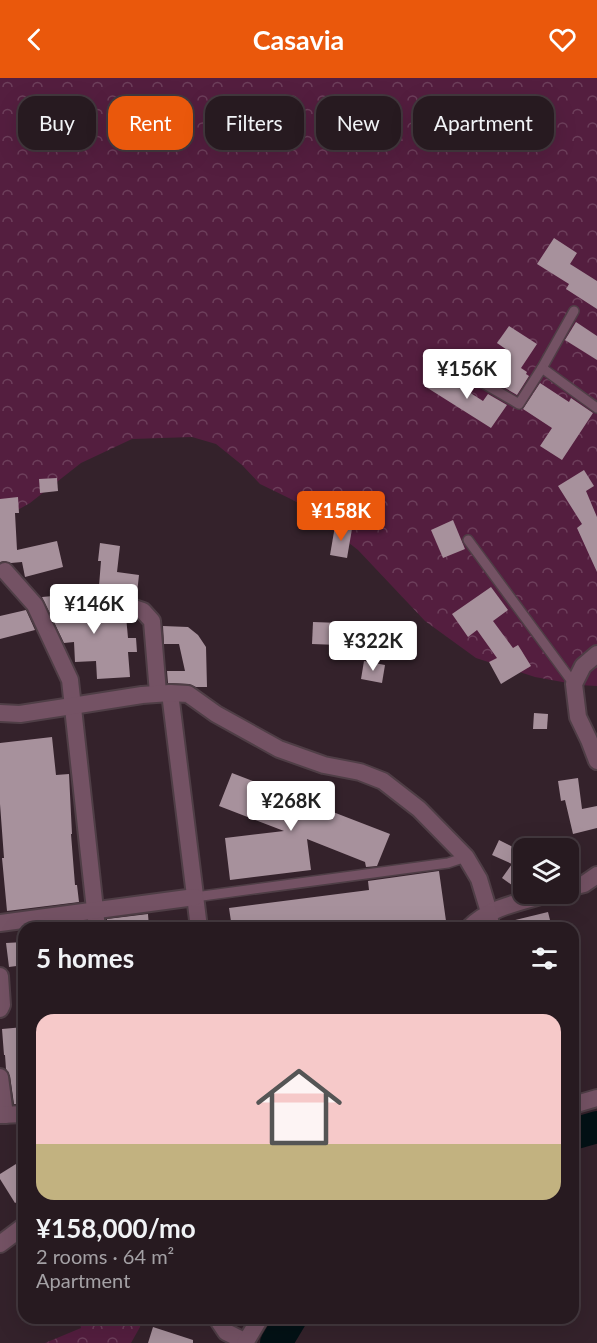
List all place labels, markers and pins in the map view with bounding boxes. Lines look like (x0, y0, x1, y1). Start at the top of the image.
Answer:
pin: ¥156K (425, 349, 509, 400)
pin: ¥158K (299, 491, 383, 542)
pin: ¥146K (52, 584, 136, 635)
pin: ¥322K (331, 621, 415, 672)
pin: ¥268K (249, 781, 333, 832)

